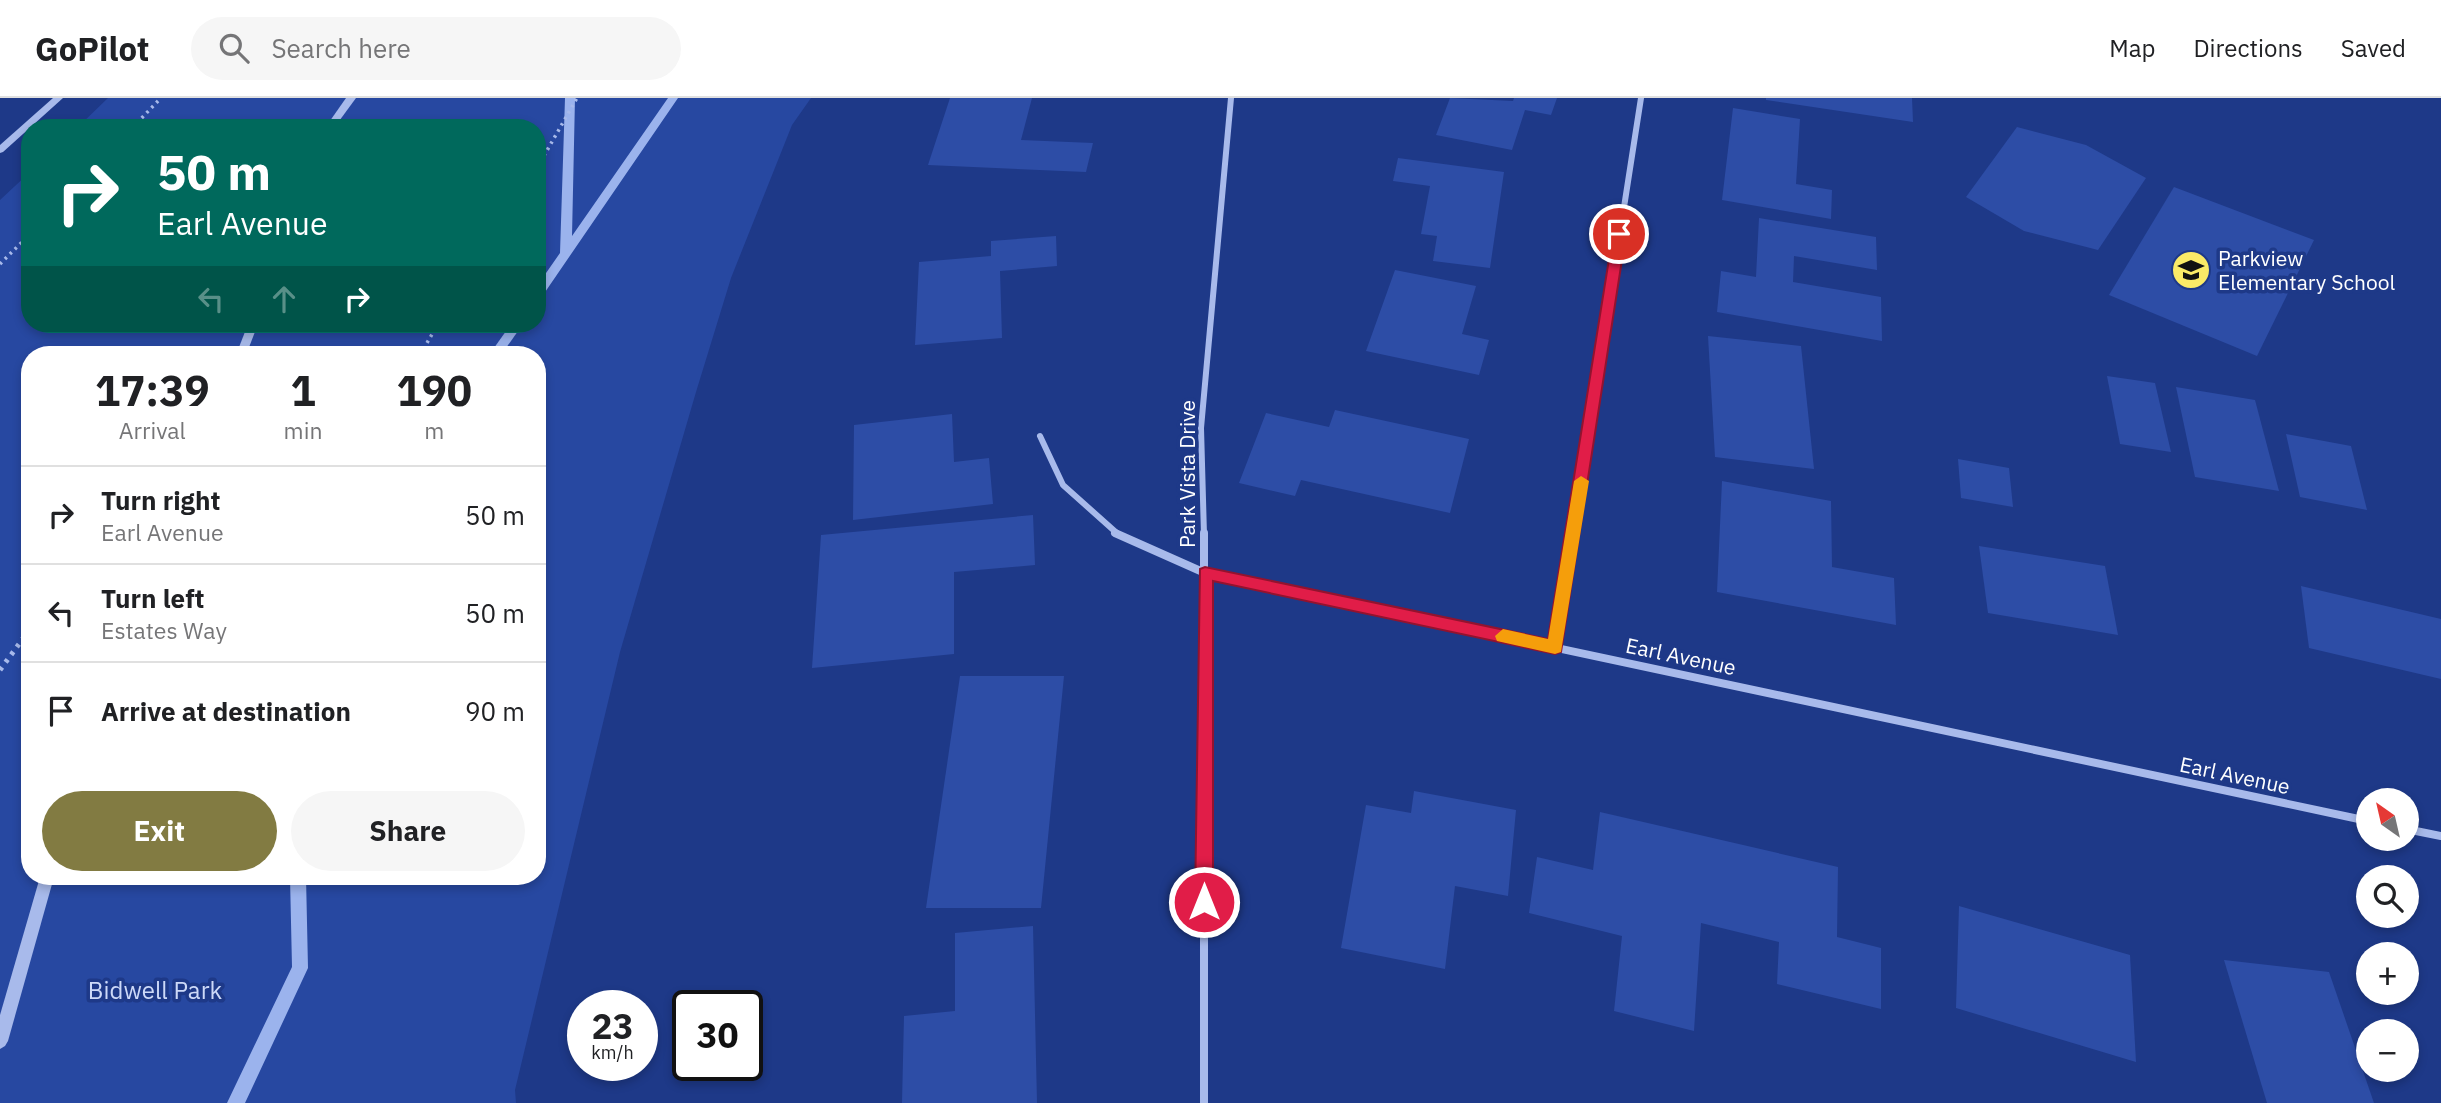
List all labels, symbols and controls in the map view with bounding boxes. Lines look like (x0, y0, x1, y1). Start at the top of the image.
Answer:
search box (191, 17, 681, 80)
text: GoPilot (35, 27, 149, 70)
icon: search (215, 29, 253, 67)
text: Search here (271, 31, 411, 65)
text: Map (2109, 32, 2155, 64)
text: Directions (2193, 32, 2303, 64)
text: Saved (2341, 32, 2406, 64)
text: 50 m (157, 140, 271, 203)
icon: right (42, 147, 133, 238)
text: Earl Avenue (157, 202, 328, 244)
pin (1589, 204, 1649, 264)
icon: arrive (1600, 215, 1638, 253)
place label: Parkview Elementary School (2218, 244, 2395, 296)
school or university icon: Parkview Elementary School (2170, 249, 2212, 291)
icon: left (192, 280, 230, 318)
icon: ahead (265, 280, 303, 318)
icon: right (338, 280, 376, 318)
text: 17:39 (95, 363, 210, 418)
text: 1 (290, 363, 316, 418)
text: 190 (396, 363, 472, 418)
street label: Park Vista Drive (1173, 400, 1201, 548)
text: Arrival (119, 415, 186, 445)
text: min (284, 415, 322, 445)
text: m (424, 415, 444, 445)
text: Turn right (101, 483, 220, 517)
icon: right (42, 496, 80, 534)
text: 50 m (465, 498, 525, 532)
text: Earl Avenue (101, 517, 224, 547)
text: Turn left (101, 581, 204, 615)
icon: left (42, 594, 80, 632)
text: 50 m (465, 596, 525, 630)
text: Estates Way (101, 615, 227, 645)
street label: Earl Avenue (1623, 631, 1739, 681)
icon: arrive (42, 692, 80, 730)
text: Arrive at destination (101, 694, 351, 728)
text: 90 m (465, 694, 525, 728)
street label: Earl Avenue (2177, 750, 2293, 800)
north arrow (2356, 788, 2418, 850)
map controls (2356, 788, 2419, 1082)
button: Exit (42, 791, 277, 871)
button: Share (291, 791, 525, 871)
position arrow (1167, 865, 1241, 939)
button: search (2356, 865, 2419, 928)
button: + (2356, 942, 2419, 1005)
park label: Bidwell Park (88, 974, 222, 1006)
speed limit sign: 30 (672, 990, 763, 1081)
text: 23 (591, 1003, 634, 1049)
button: − (2356, 1019, 2419, 1082)
text: km/h (591, 1041, 634, 1064)

